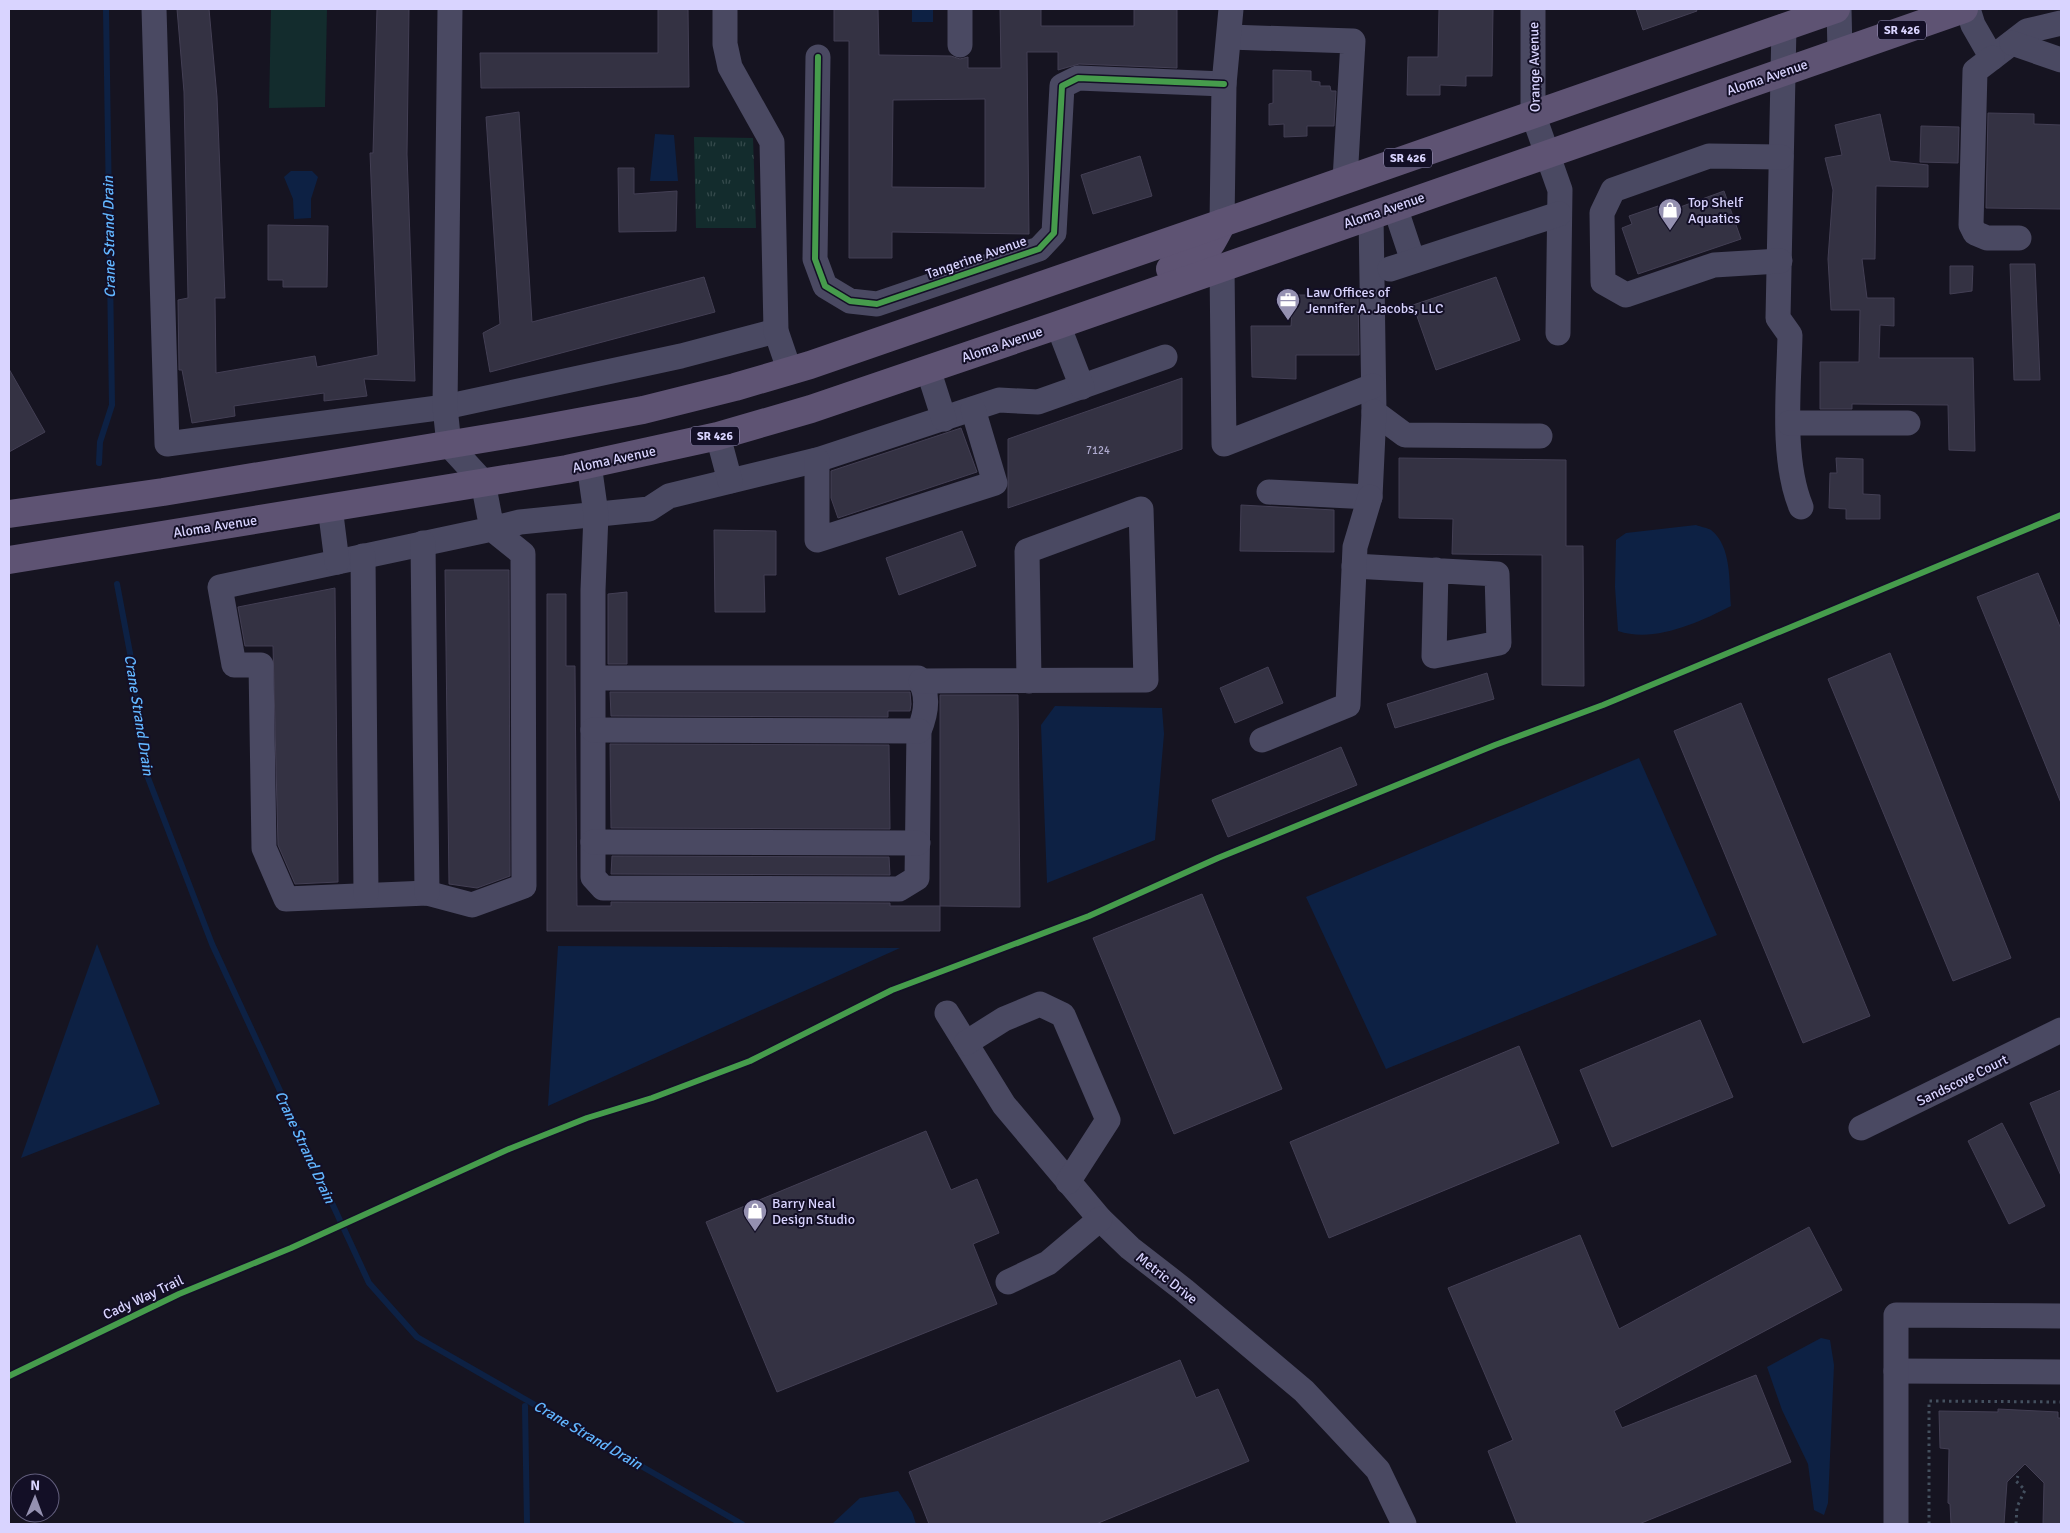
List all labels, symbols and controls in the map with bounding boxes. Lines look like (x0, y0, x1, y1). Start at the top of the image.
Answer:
road number: SR 426 (1878, 20, 1926, 40)
street label: Orange Avenue (1525, 22, 1544, 112)
street label: Aloma Avenue (1724, 56, 1810, 99)
road number: SR 426 (1384, 148, 1432, 168)
water label: Crane Strand Drain (99, 175, 119, 298)
street label: Aloma Avenue (1341, 189, 1427, 232)
place label: Top Shelf Aquatics (1688, 194, 1744, 227)
shop icon: Top Shelf Aquatics (1657, 197, 1683, 231)
street label: Tangerine Avenue (923, 232, 1029, 283)
place label: Law Offices of Jennifer A. Jacobs, LLC (1306, 284, 1444, 317)
office icon: Law Offices of Jennifer A. Jacobs, LLC (1275, 287, 1301, 321)
street label: Aloma Avenue (959, 323, 1045, 366)
road number: SR 426 (691, 426, 739, 446)
street label: Aloma Avenue (571, 442, 657, 477)
house number: 7124 (1086, 444, 1110, 457)
street label: Aloma Avenue (172, 511, 258, 542)
water label: Crane Strand Drain (121, 653, 158, 778)
street label: Sandscove Court (1914, 1051, 2011, 1110)
water label: Crane Strand Drain (271, 1088, 339, 1207)
place label: Barry Neal Design Studio (772, 1195, 855, 1228)
shop icon: Barry Neal Design Studio (742, 1198, 768, 1232)
street label: Metric Drive (1133, 1249, 1201, 1308)
street label: Cady Way Trail (100, 1271, 186, 1323)
water label: Crane Strand Drain (531, 1397, 646, 1474)
north arrow (10, 1473, 60, 1523)
text: N (30, 1477, 40, 1494)

